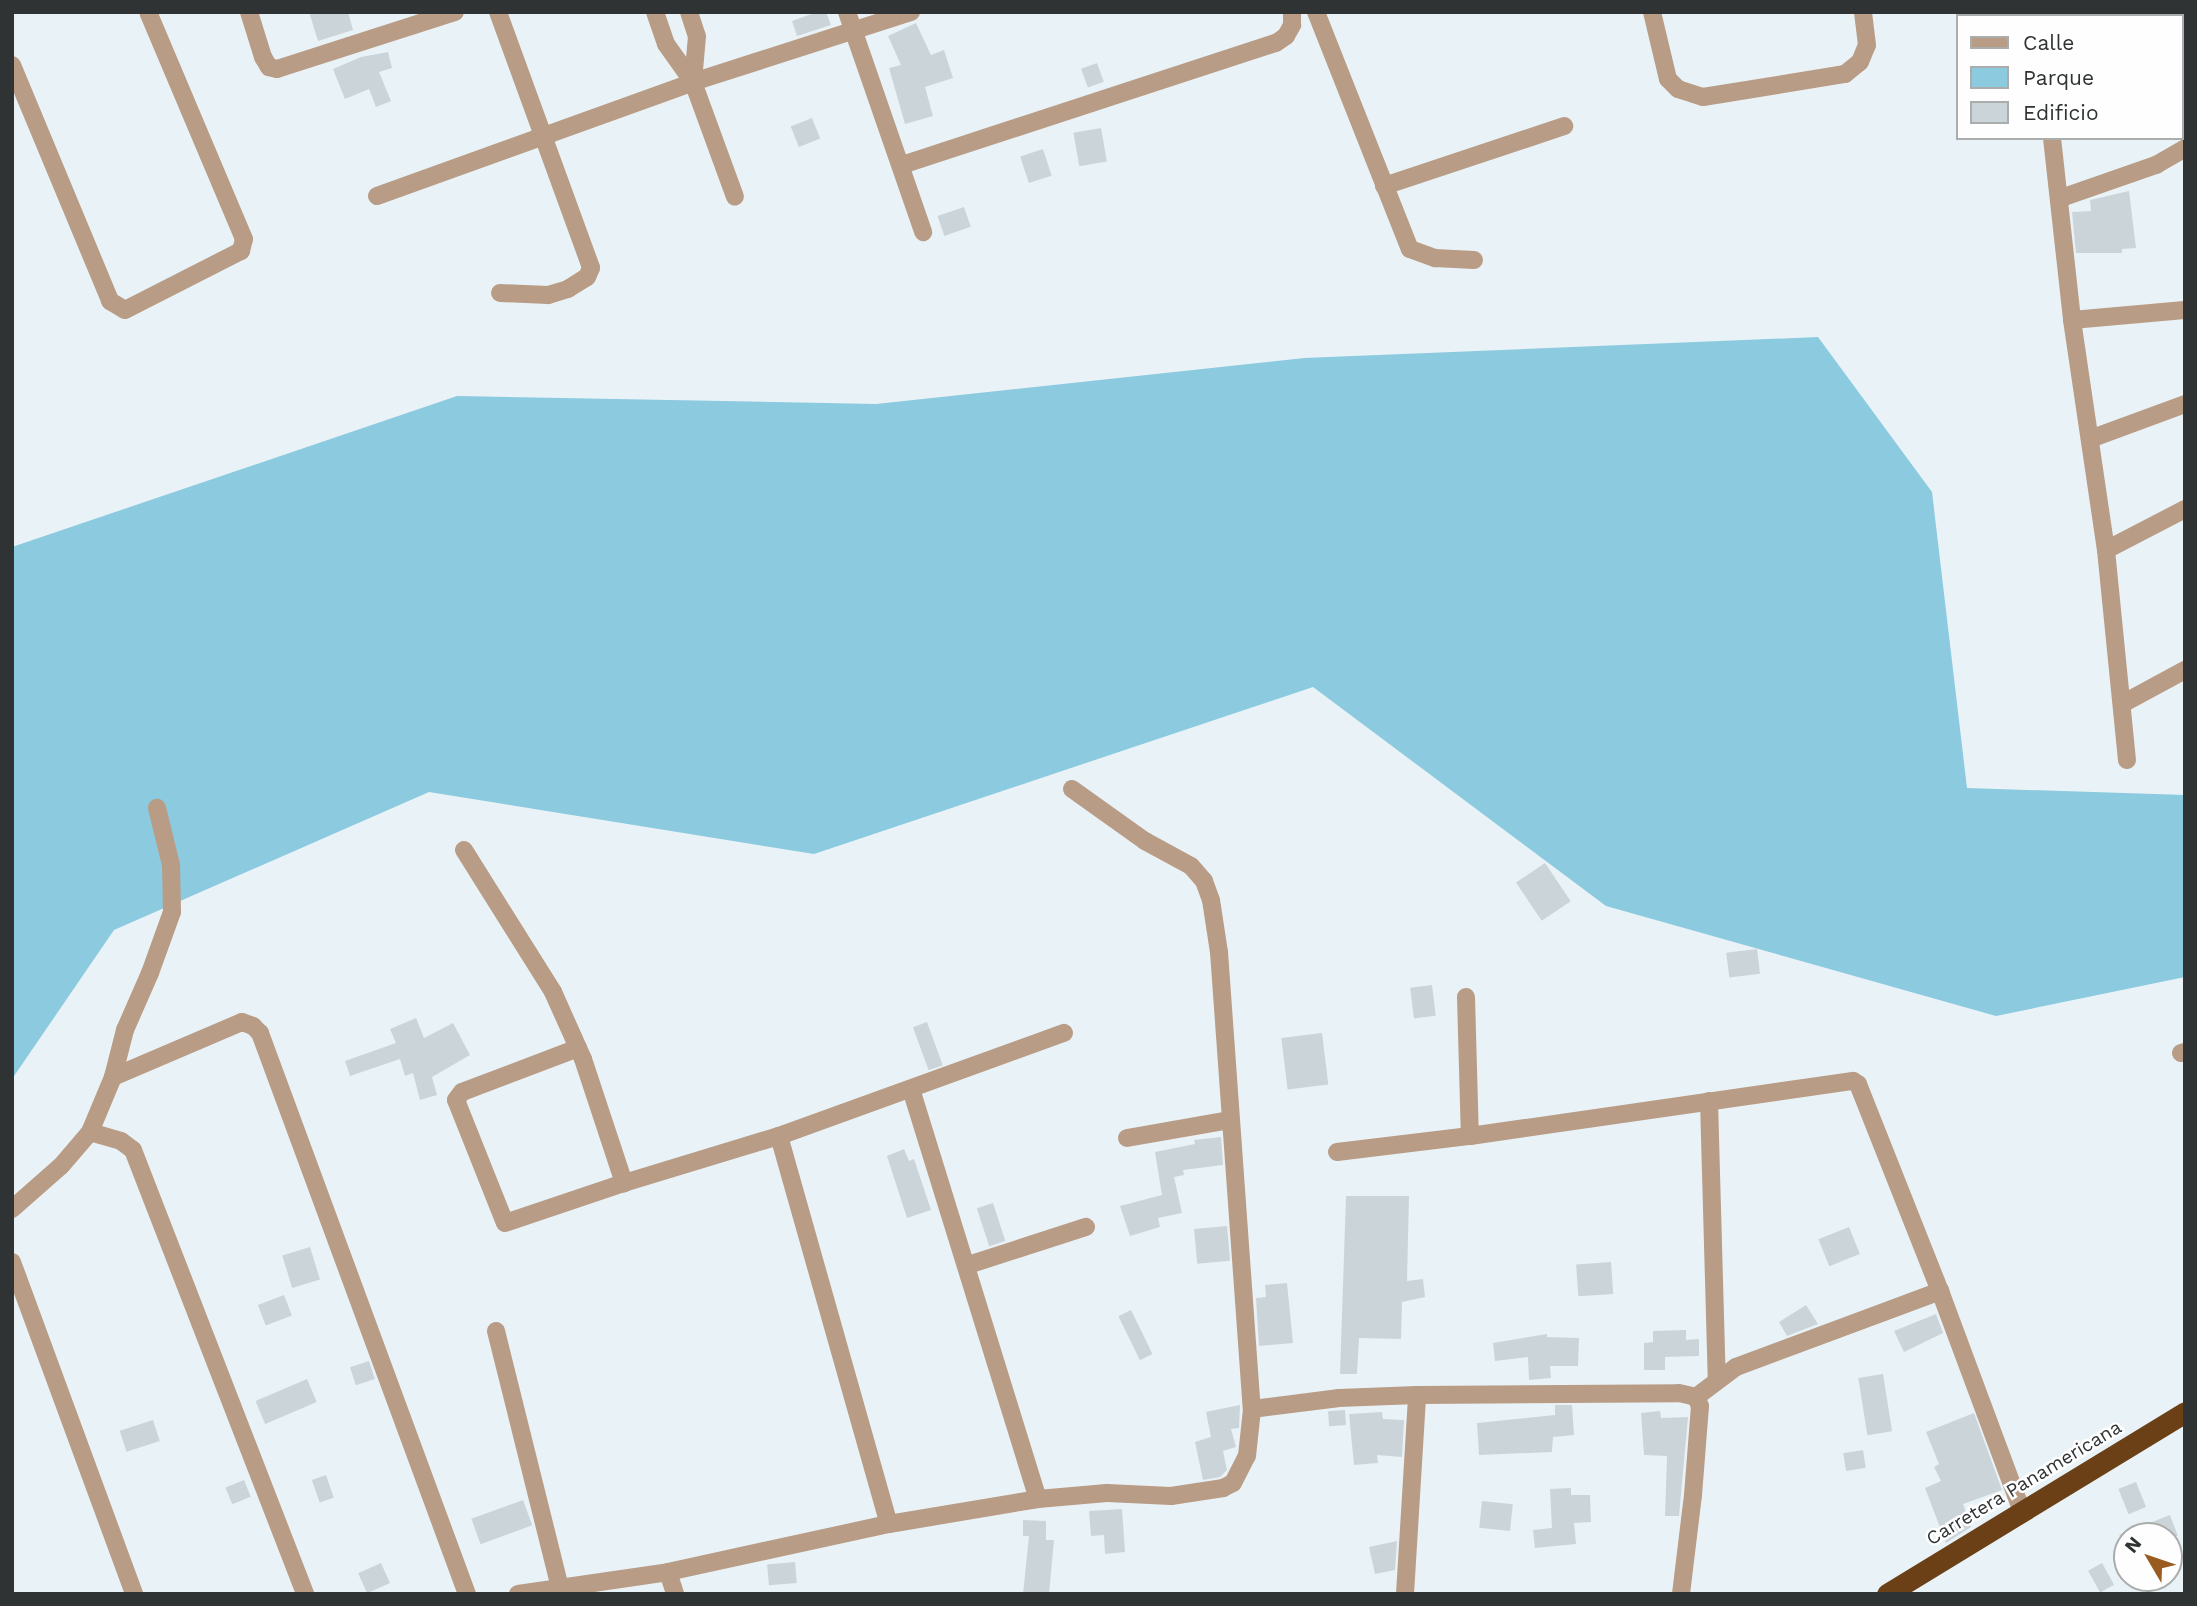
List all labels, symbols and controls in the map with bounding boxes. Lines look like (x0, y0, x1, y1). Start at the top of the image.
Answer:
legend (1955, 14, 2183, 140)
text: Calle (2023, 30, 2074, 55)
text: Parque (2023, 65, 2094, 90)
text: Edificio (2023, 100, 2099, 125)
street label: Carretera Panamericana (1922, 1416, 2126, 1550)
north arrow (2113, 1522, 2183, 1592)
text: N (2119, 1532, 2146, 1557)

